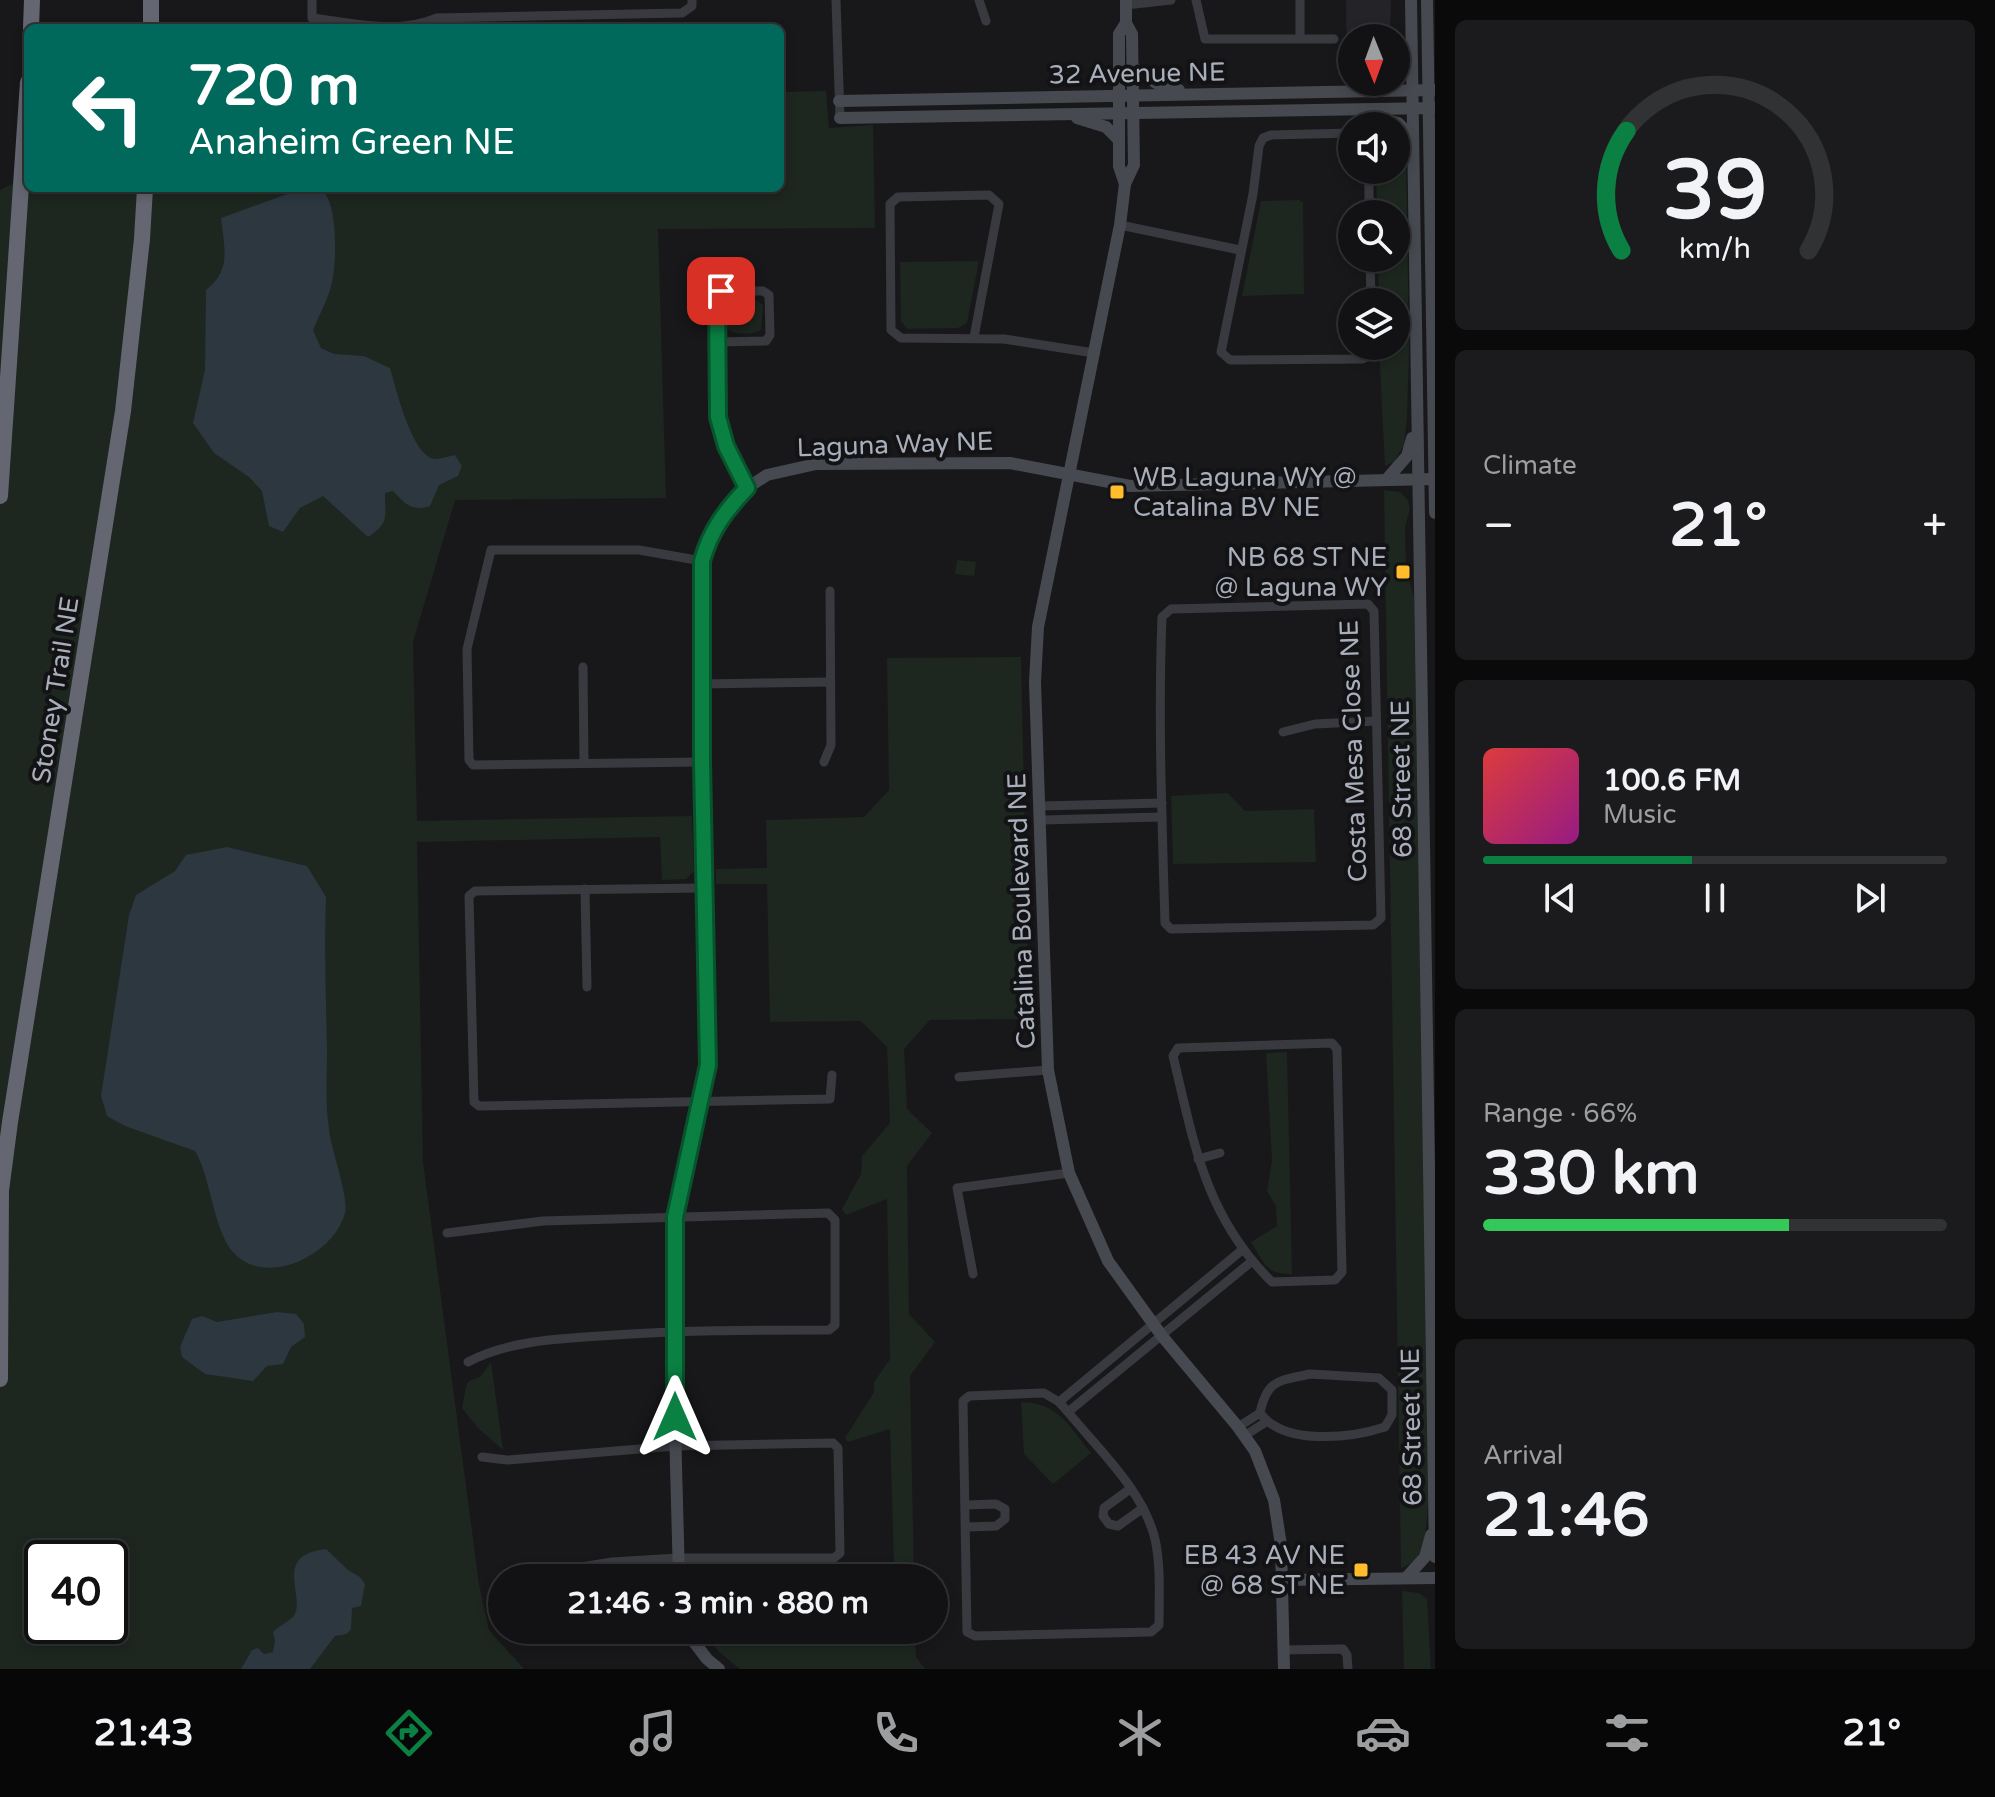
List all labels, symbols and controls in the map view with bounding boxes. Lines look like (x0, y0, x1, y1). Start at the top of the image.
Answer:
north arrow (1338, 24, 1410, 96)
map controls (1338, 24, 1410, 360)
text: 720 m (188, 53, 359, 120)
icon: left (56, 56, 160, 160)
street label: 32 Avenue NE (1048, 56, 1226, 91)
button: sound (1338, 112, 1410, 184)
text: Anaheim Green NE (188, 121, 515, 164)
text: 39 (1663, 140, 1767, 240)
button: search (1338, 200, 1410, 272)
text: km/h (1679, 232, 1751, 266)
pin (687, 257, 755, 325)
icon: arrive (699, 269, 743, 313)
button: layers (1338, 288, 1410, 360)
street label: Laguna Way NE (796, 426, 994, 463)
text: Climate (1483, 450, 1577, 481)
place label: WB Laguna WY @ Catalina BV NE (1133, 462, 1356, 523)
marker: WB Laguna WY @ Catalina BV NE (1108, 483, 1126, 501)
text: 21° (1669, 490, 1767, 562)
text: − (1483, 500, 1514, 553)
text: + (1922, 500, 1947, 553)
place label: NB 68 ST NE @ Laguna WY (1215, 542, 1387, 603)
marker: NB 68 ST NE @ Laguna WY (1394, 563, 1412, 581)
street label: Stoney Trail NE (25, 595, 86, 785)
street label: Costa Mesa Close NE (1333, 619, 1374, 883)
street label: 68 Street NE (1385, 700, 1418, 858)
text: 100.6 FM (1603, 762, 1741, 799)
street label: Catalina Boulevard NE (1001, 772, 1042, 1049)
text: Music (1603, 799, 1676, 830)
icon: previous (1538, 876, 1582, 920)
icon: pause (1693, 876, 1737, 920)
icon: next (1848, 876, 1892, 920)
text: Range · 66% (1483, 1098, 1637, 1129)
text: 330 km (1483, 1138, 1699, 1210)
street label: 68 Street NE (1395, 1348, 1428, 1506)
position arrow (633, 1375, 717, 1459)
text: Arrival (1483, 1440, 1563, 1471)
text: 21:46 (1483, 1480, 1649, 1552)
speed limit sign: 40 (24, 1540, 128, 1644)
place label: EB 43 AV NE @ 68 ST NE (1184, 1540, 1345, 1601)
marker: EB 43 AV NE @ 68 ST NE (1352, 1561, 1370, 1579)
text: 21:46 · 3 min · 880 m (567, 1585, 869, 1622)
icon: directions (381, 1705, 437, 1761)
icon: music (625, 1705, 681, 1761)
icon: phone (868, 1705, 924, 1761)
icon: climate (1112, 1705, 1168, 1761)
icon: car (1355, 1705, 1411, 1761)
icon: filters (1599, 1705, 1655, 1761)
text: 21:43 (94, 1712, 194, 1755)
text: 21° (1842, 1712, 1901, 1755)

